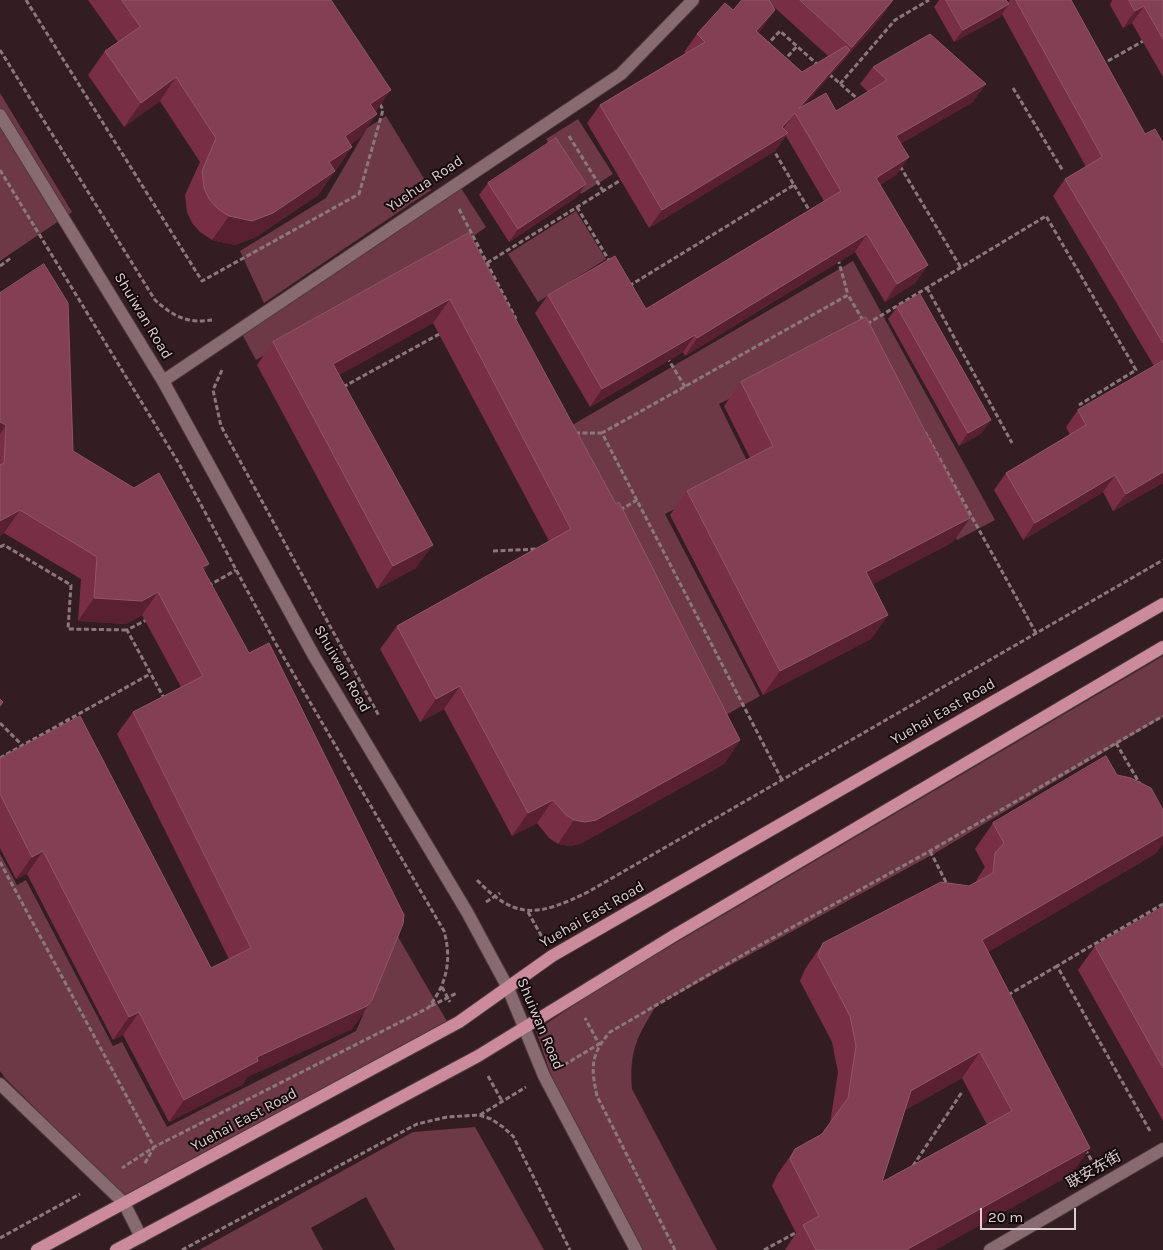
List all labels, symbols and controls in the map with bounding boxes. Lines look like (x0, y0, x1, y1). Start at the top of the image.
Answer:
street label: Yuehua Road (383, 152, 467, 216)
street label: Shuiwan Road (110, 269, 176, 363)
street label: Shuiwan Road (310, 622, 374, 716)
street label: Yuehai East Road (888, 675, 998, 749)
street label: Yuehai East Road (537, 878, 647, 952)
street label: Shuiwan Road (513, 975, 567, 1073)
street label: Yuehai East Road (188, 1084, 300, 1156)
street label: 联安东街 (1064, 1147, 1124, 1193)
scale bar (983, 1198, 1079, 1230)
text: 20 m (988, 1208, 1023, 1226)

